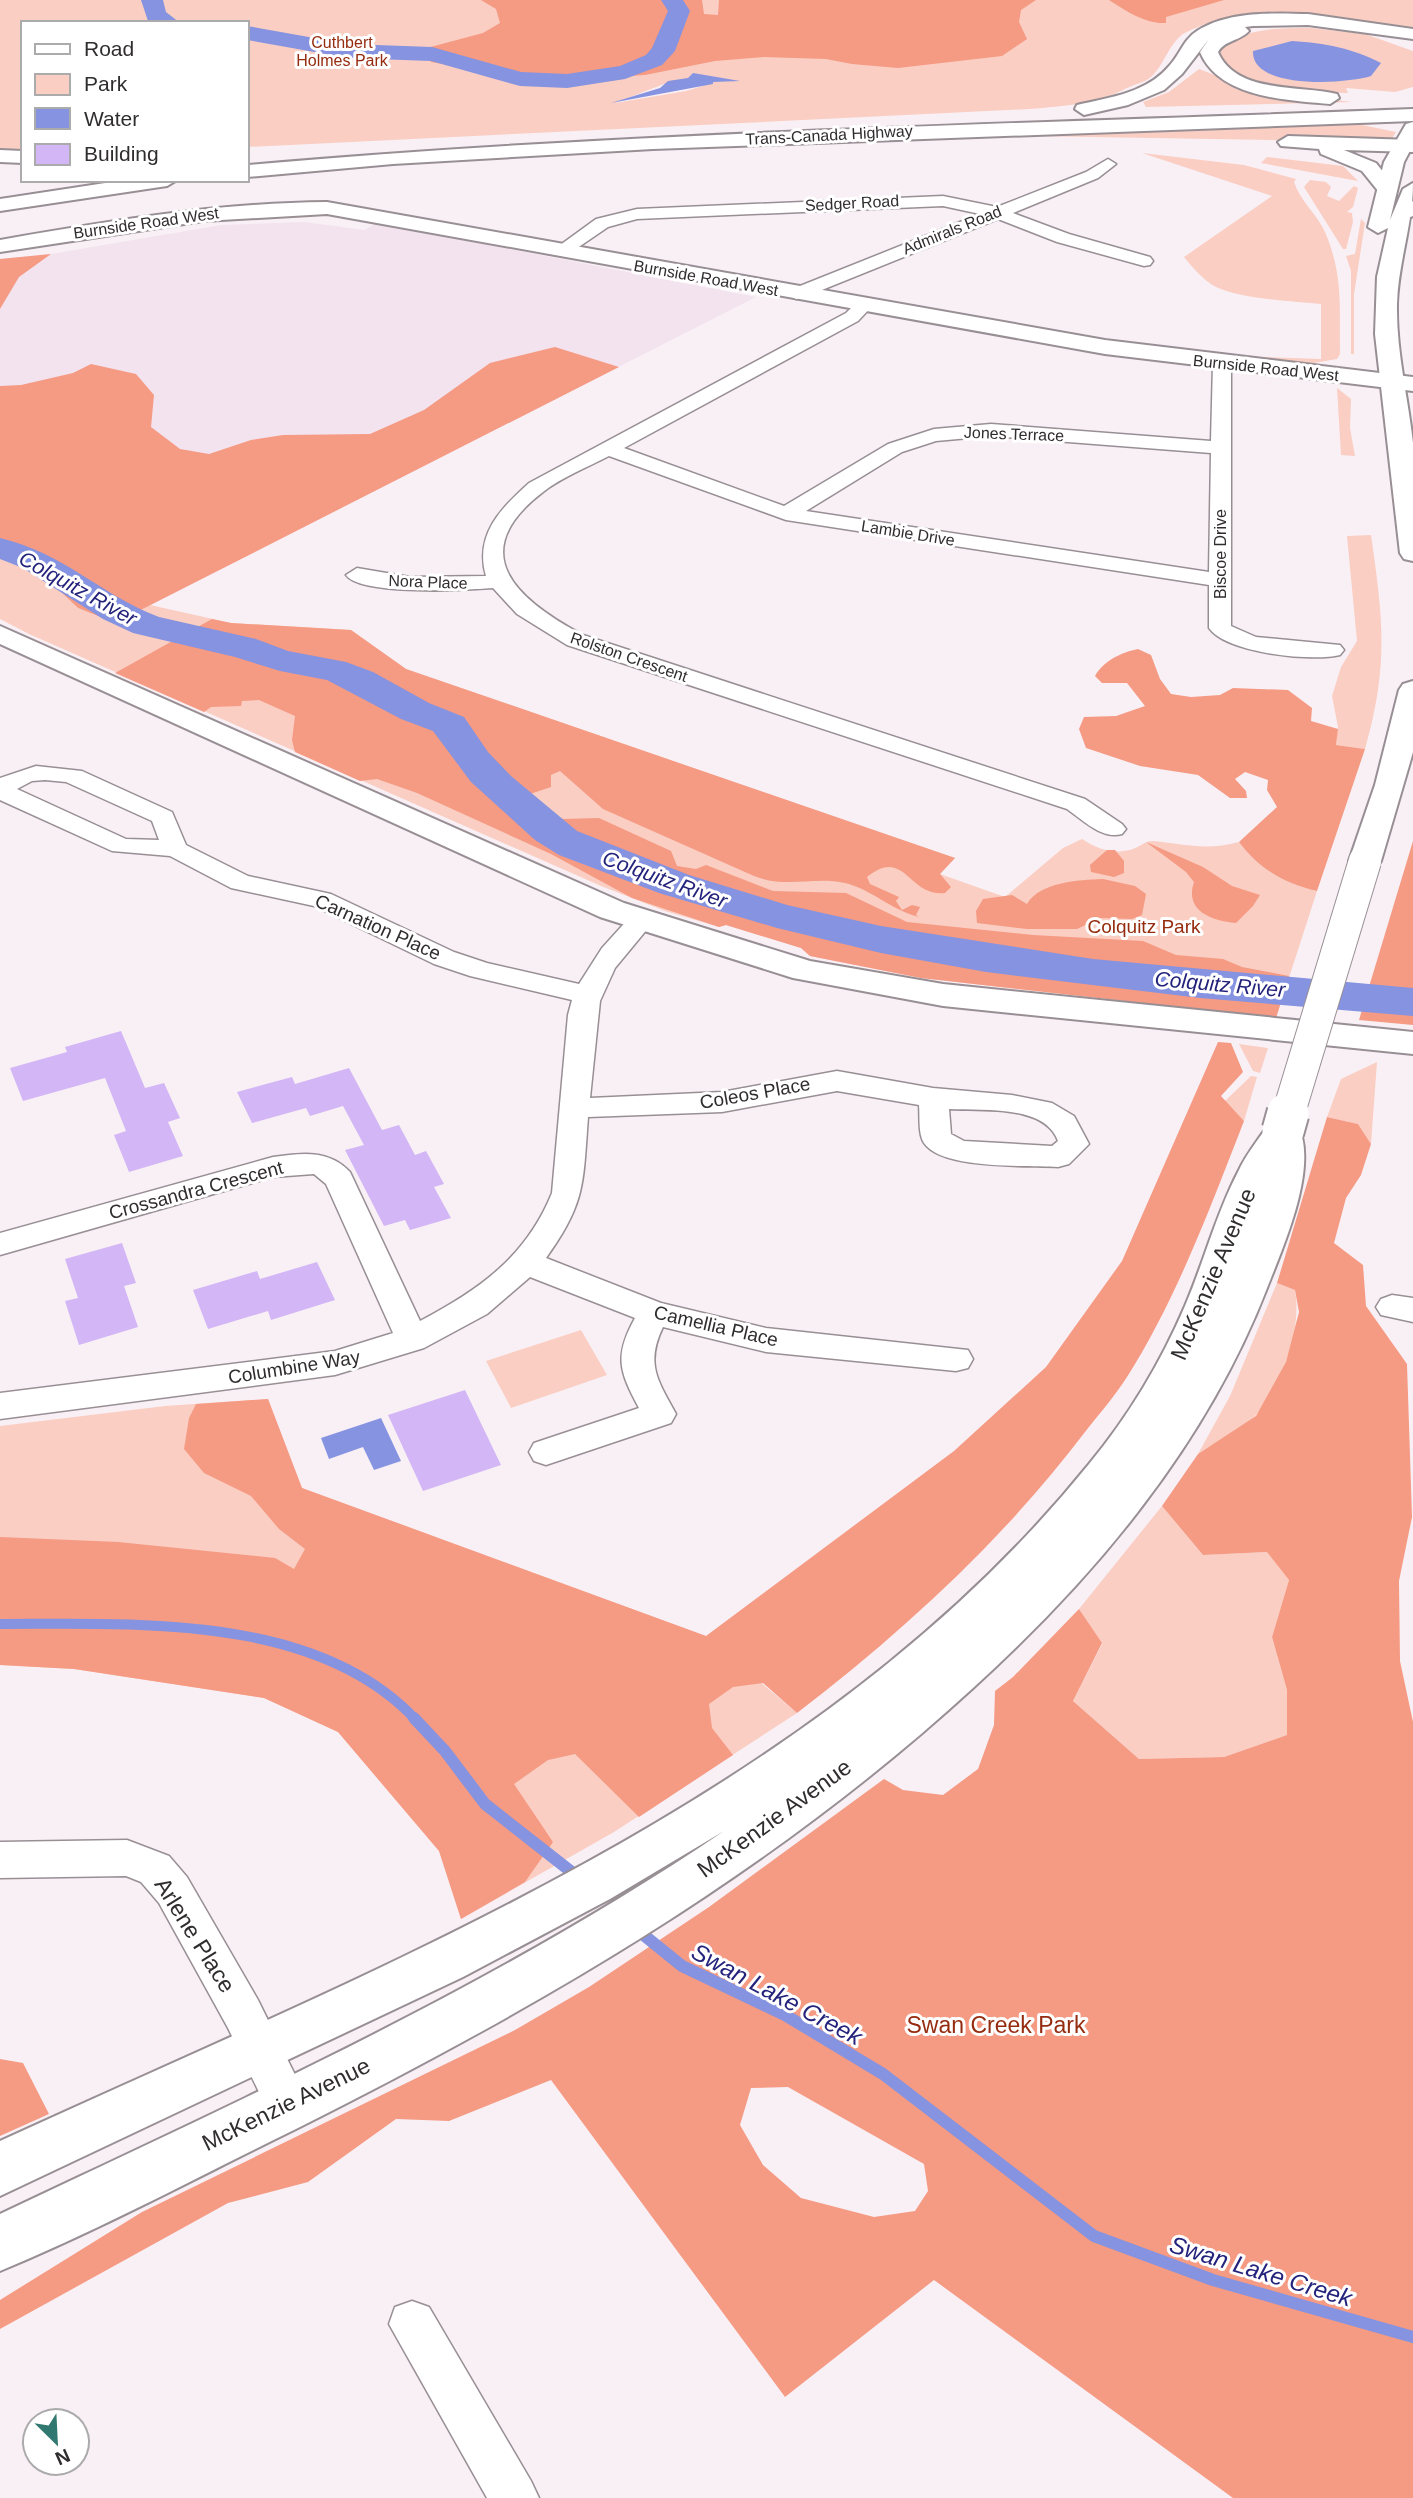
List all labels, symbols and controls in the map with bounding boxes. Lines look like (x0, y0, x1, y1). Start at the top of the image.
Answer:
legend (21, 21, 248, 182)
park label: Cuthbert Holmes Park (296, 34, 389, 69)
text: Road (84, 37, 134, 60)
text: Park (84, 72, 128, 95)
text: Water (84, 107, 139, 130)
street label: Trans-Canada Highway (745, 122, 913, 148)
text: Building (84, 142, 159, 165)
street label: Sedger Road (804, 192, 900, 214)
street label: Admirals Road (900, 202, 1004, 258)
street label: Burnside Road West (72, 204, 220, 242)
street label: Burnside Road West (632, 257, 780, 299)
street label: Burnside Road West (1192, 352, 1340, 384)
street label: Jones Terrace (964, 424, 1064, 444)
street label: Biscoe Drive (1212, 509, 1229, 599)
street label: Lambie Drive (860, 517, 956, 549)
water label: Colquitz River (15, 546, 142, 630)
street label: Nora Place (388, 572, 468, 592)
street label: Rolston Crescent (568, 629, 690, 685)
water label: Colquitz River (600, 846, 731, 913)
street label: Carnation Place (312, 890, 444, 964)
park label: Colquitz Park (1088, 916, 1201, 937)
water label: Colquitz River (1154, 967, 1287, 1001)
street label: Coleos Place (698, 1073, 812, 1113)
street label: Crossandra Crescent (107, 1156, 286, 1223)
street label: McKenzie Avenue (1165, 1184, 1261, 1364)
street label: Camellia Place (652, 1302, 780, 1350)
street label: Columbine Way (226, 1346, 362, 1388)
street label: McKenzie Avenue (692, 1753, 856, 1883)
street label: Arlene Place (149, 1873, 241, 1997)
water label: Swan Lake Creek (687, 1938, 869, 2051)
park label: Swan Creek Park (907, 2012, 1086, 2038)
street label: McKenzie Avenue (198, 2052, 374, 2156)
water label: Swan Lake Creek (1166, 2230, 1357, 2312)
north arrow (21, 2407, 91, 2477)
text: N (52, 2445, 73, 2469)

